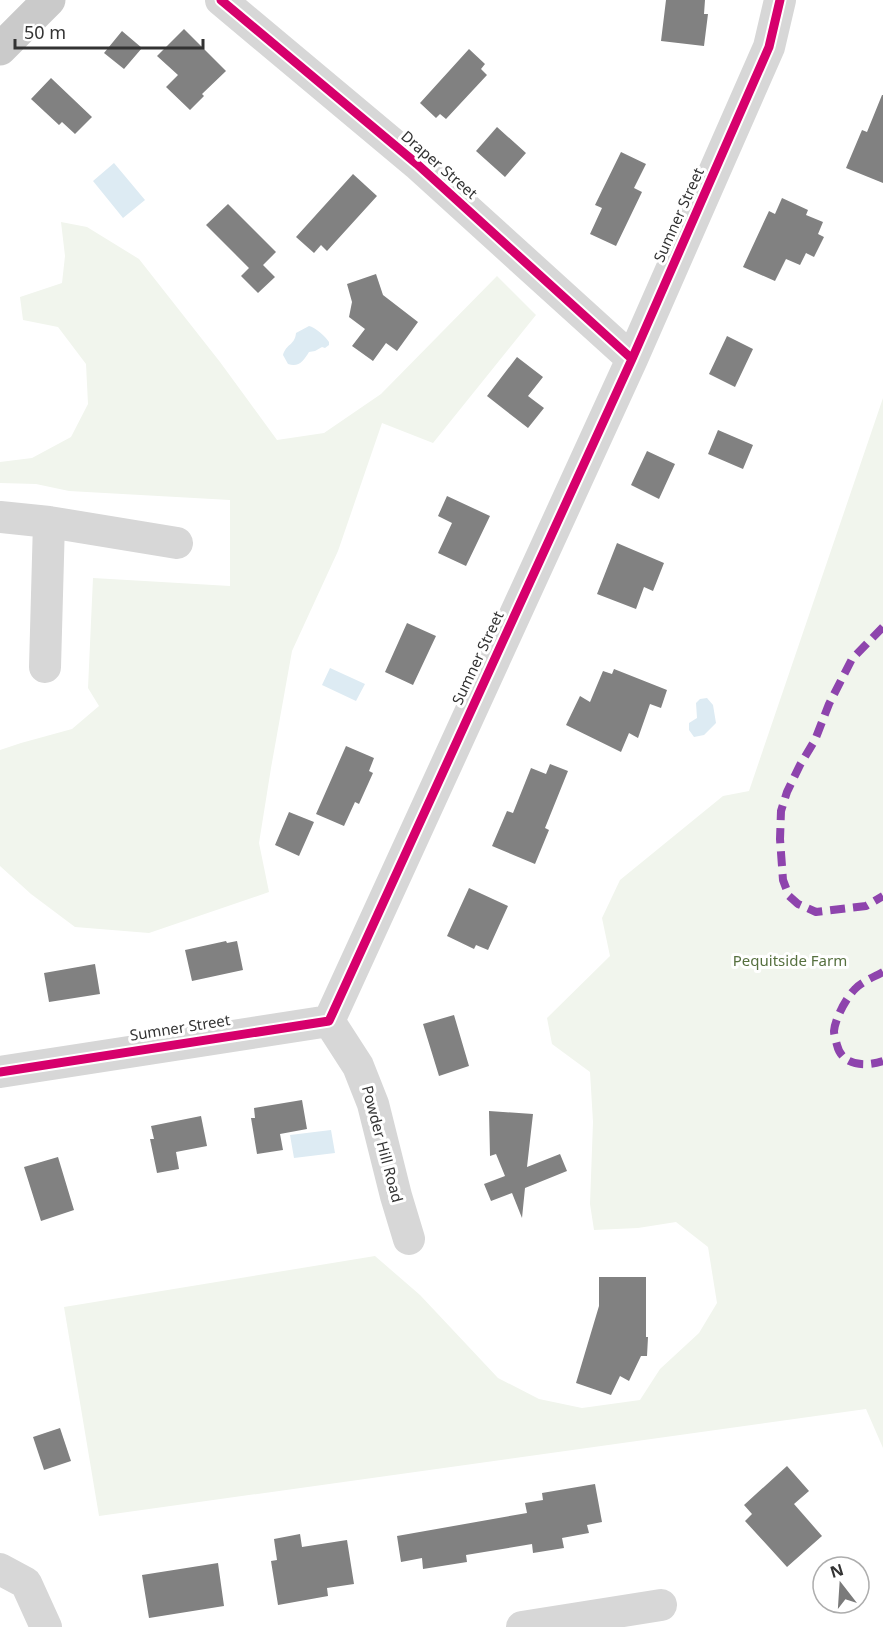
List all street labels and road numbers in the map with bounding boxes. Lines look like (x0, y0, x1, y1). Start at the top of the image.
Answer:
street label: Draper Street (397, 126, 482, 203)
street label: Sumner Street (648, 164, 708, 265)
street label: Sumner Street (447, 607, 508, 708)
street label: Sumner Street (128, 1009, 232, 1045)
street label: Powder Hill Road (358, 1083, 408, 1204)

